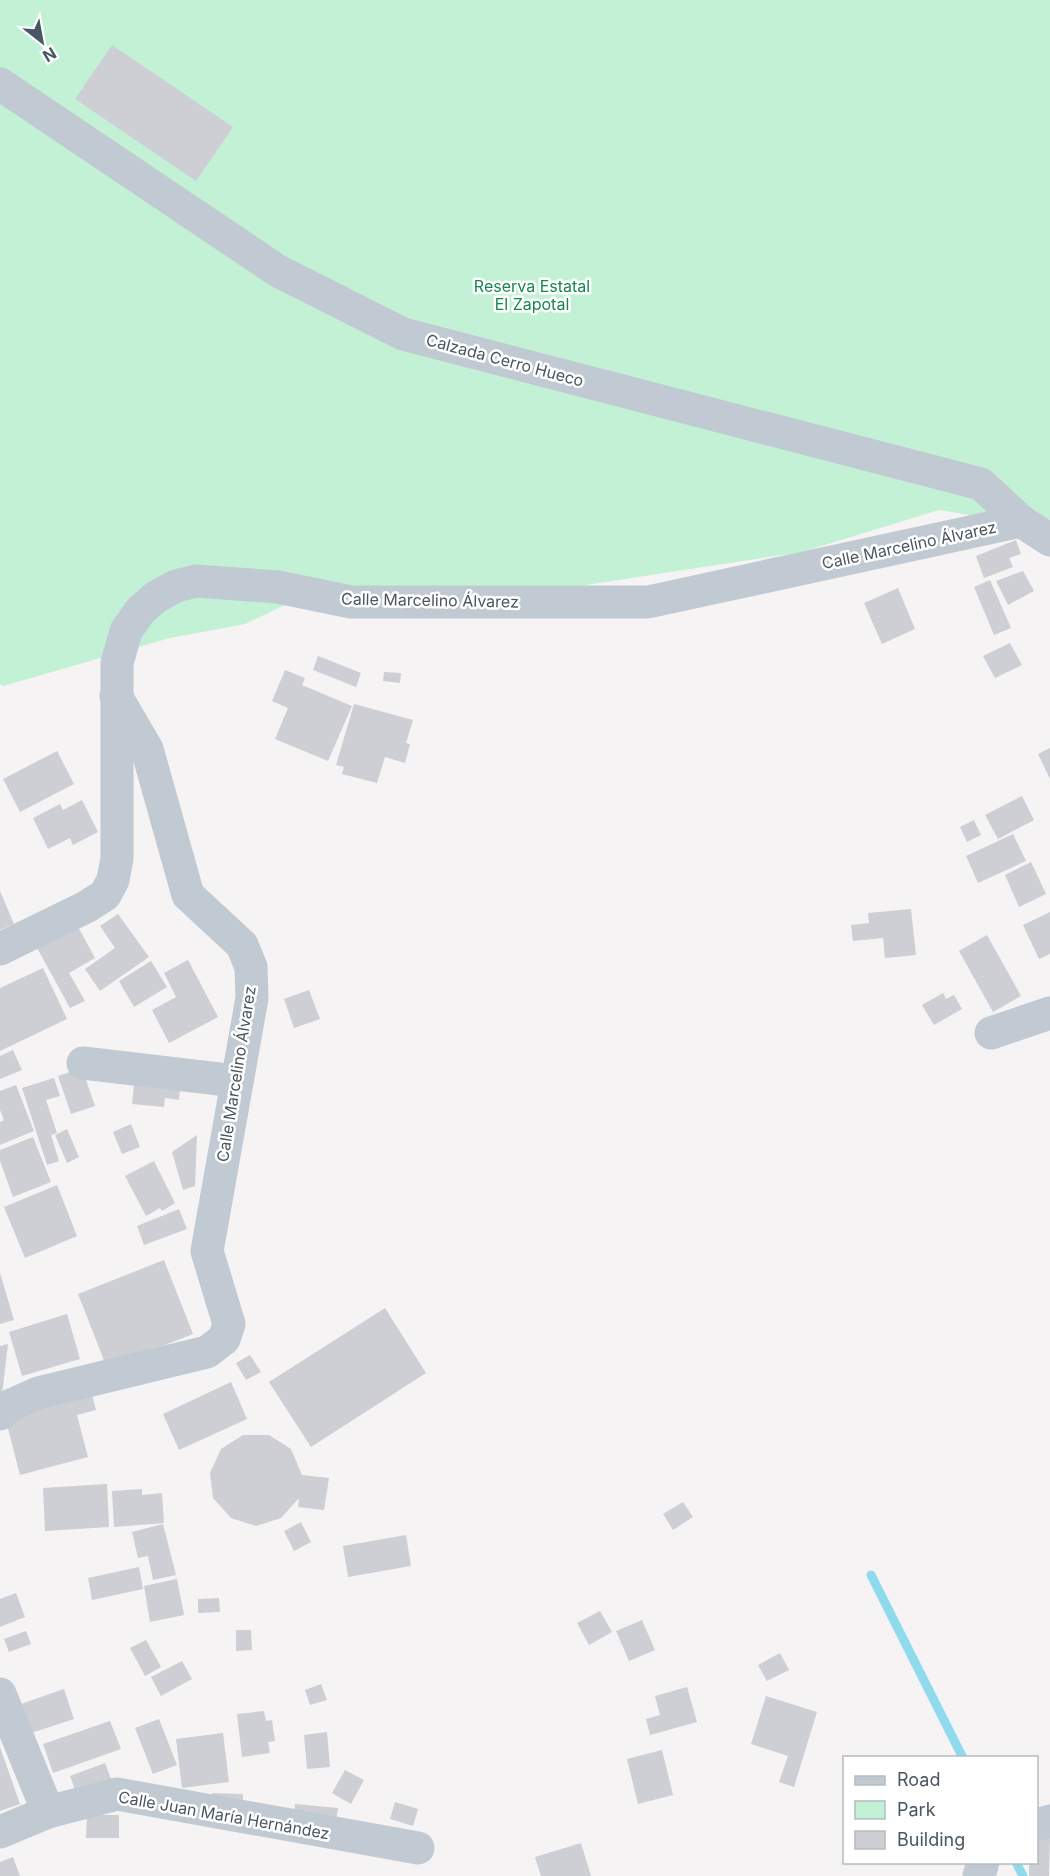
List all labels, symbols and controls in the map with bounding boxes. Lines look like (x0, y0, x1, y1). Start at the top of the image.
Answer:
north arrow (12, 12, 72, 72)
text: N (39, 43, 60, 67)
park label: Reserva Estatal El Zapotal (474, 276, 590, 314)
street label: Calzada Cerro Hueco (424, 329, 586, 391)
street label: Calle Marcelino Álvarez (820, 517, 998, 573)
street label: Calle Marcelino Álvarez (341, 588, 519, 612)
street label: Calle Marcelino Álvarez (212, 985, 260, 1163)
legend (843, 1756, 1038, 1864)
text: Road (897, 1769, 940, 1790)
street label: Calle Juan María Hernández (117, 1787, 331, 1843)
text: Park (897, 1799, 936, 1820)
text: Building (897, 1829, 965, 1850)

